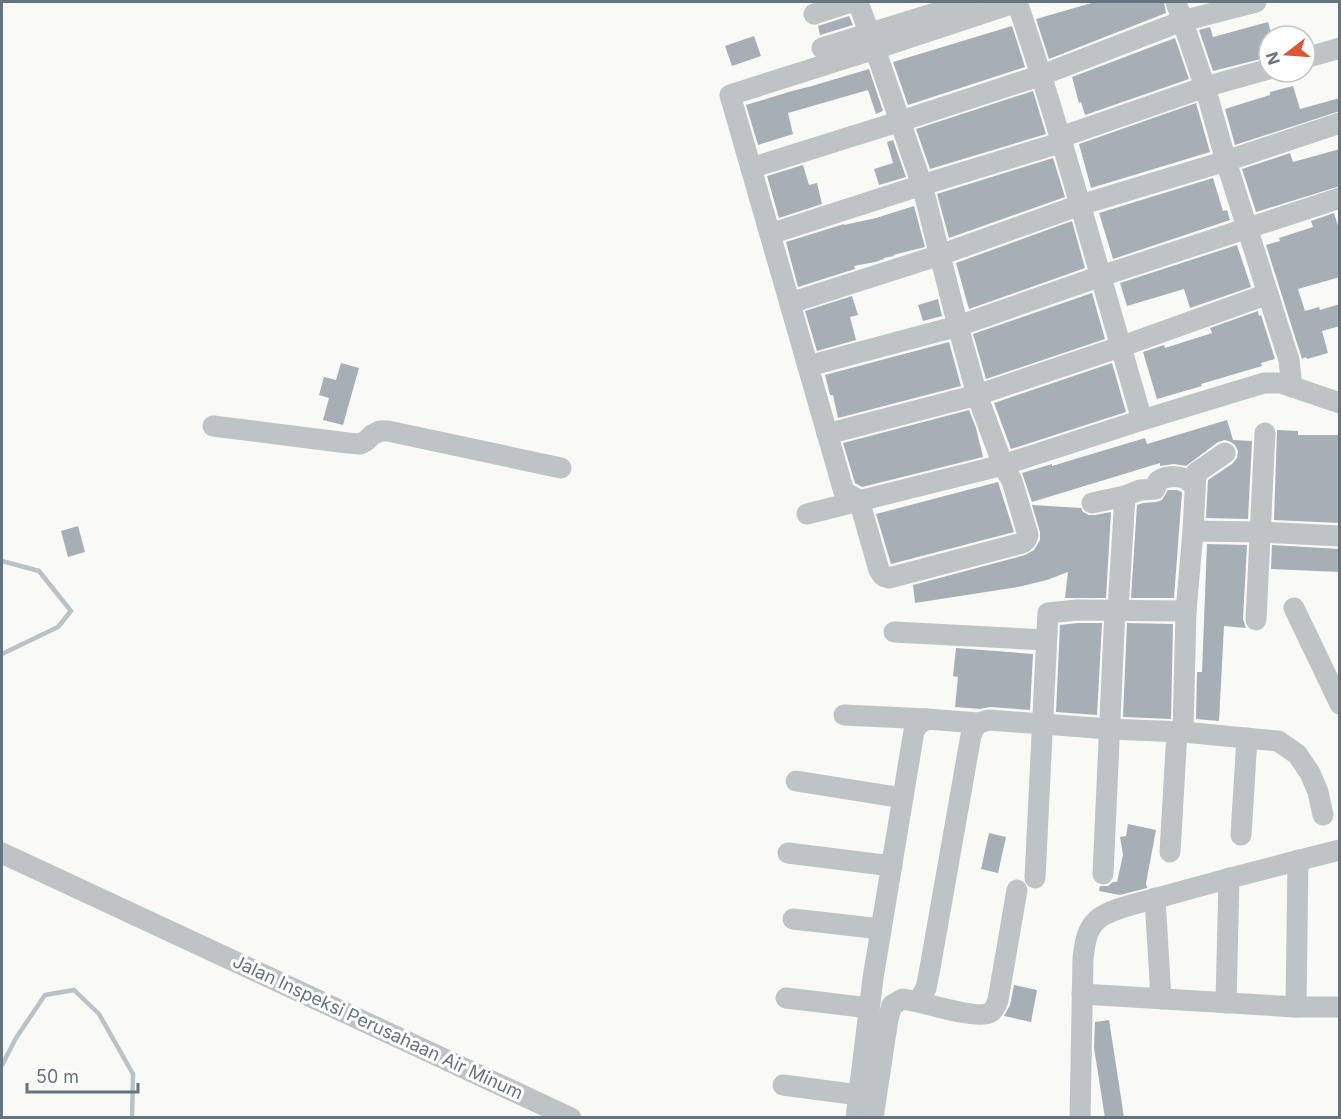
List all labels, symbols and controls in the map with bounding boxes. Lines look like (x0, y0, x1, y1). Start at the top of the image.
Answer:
north arrow (1257, 24, 1317, 84)
text: N (1261, 50, 1284, 67)
street label: Jalan Inspeksi Perusahaan Air Minum (230, 950, 526, 1104)
scale bar (27, 1056, 138, 1094)
text: 50 m (36, 1066, 79, 1087)

